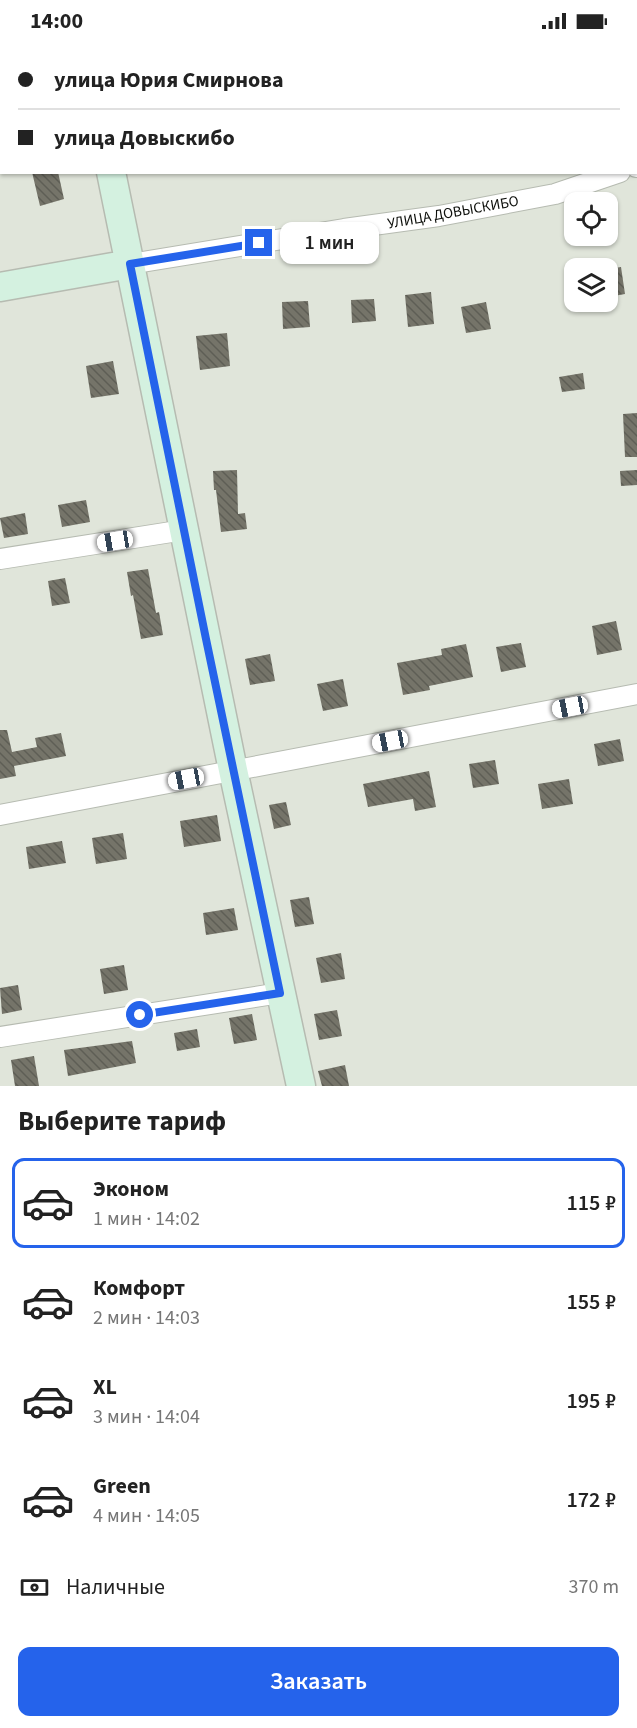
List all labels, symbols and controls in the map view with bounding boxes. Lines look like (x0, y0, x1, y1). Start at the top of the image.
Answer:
text: 14:00 (30, 5, 83, 37)
text: улица Юрия Смирнова (54, 64, 284, 96)
text: улица Довыскибо (54, 122, 235, 154)
street label: УЛИЦА ДОВЫСКИБО (386, 191, 520, 234)
map controls (564, 192, 618, 312)
button: locate (564, 192, 618, 246)
callout: 1 мин (280, 222, 379, 264)
route end (245, 229, 272, 256)
text: 1 мин (304, 229, 355, 257)
button: layers (564, 258, 618, 312)
car (96, 529, 134, 553)
car (551, 695, 589, 719)
car (371, 729, 409, 753)
car (167, 767, 205, 791)
route start (126, 1001, 153, 1028)
text: Выберите тариф (18, 1102, 226, 1141)
text: Эконом (93, 1173, 169, 1205)
icon: car (21, 1176, 75, 1230)
text: 115 ₽ (566, 1187, 616, 1219)
text: 1 мин · 14:02 (93, 1205, 200, 1233)
text: Комфорт (93, 1272, 185, 1304)
icon: car (21, 1275, 75, 1329)
text: 155 ₽ (566, 1286, 616, 1318)
text: 2 мин · 14:03 (93, 1304, 200, 1332)
text: XL (93, 1371, 117, 1403)
icon: car (21, 1374, 75, 1428)
text: 195 ₽ (566, 1385, 616, 1417)
text: 3 мин · 14:04 (93, 1403, 200, 1431)
text: Green (93, 1470, 151, 1502)
icon: car (21, 1473, 75, 1527)
text: 172 ₽ (566, 1484, 616, 1516)
text: 4 мин · 14:05 (93, 1502, 200, 1530)
icon: cash (18, 1571, 51, 1604)
text: Наличные (66, 1571, 165, 1603)
text: 370 m (569, 1573, 619, 1601)
button: Заказать (18, 1647, 619, 1716)

